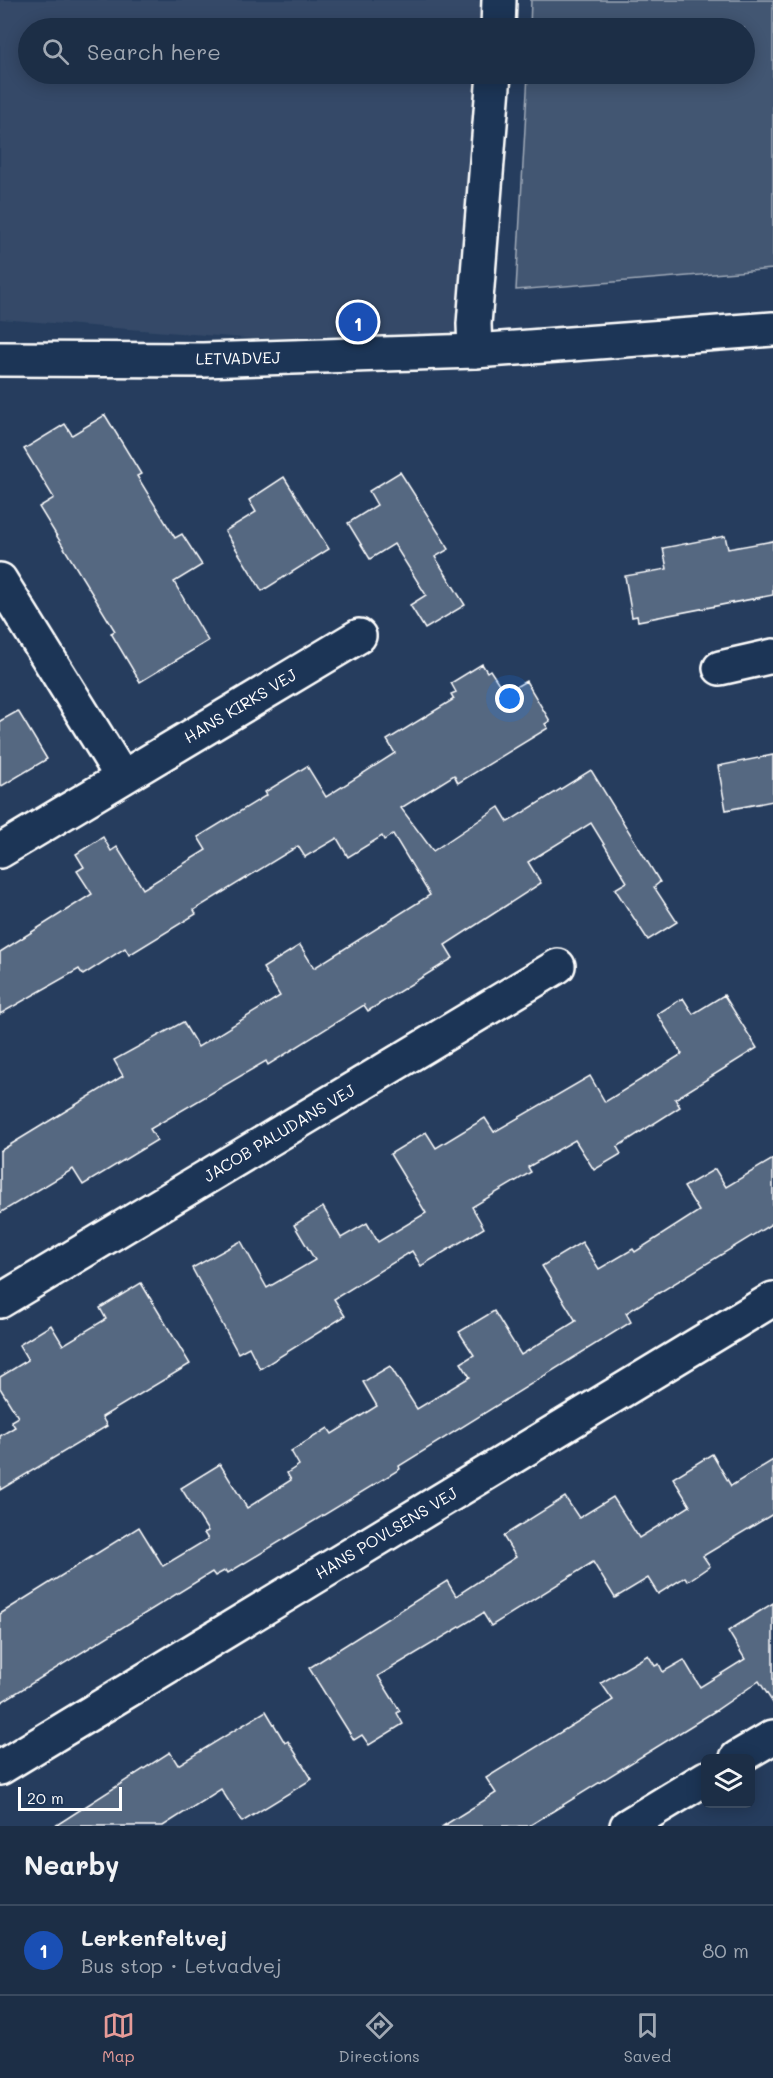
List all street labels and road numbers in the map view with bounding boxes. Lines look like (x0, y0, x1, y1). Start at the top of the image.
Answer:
street label: LETVADVEJ (195, 346, 281, 369)
street label: HANS KIRKS VEJ (180, 664, 300, 747)
street label: JACOB PALUDANS VEJ (199, 1079, 358, 1186)
street label: HANS POVLSENS VEJ (311, 1482, 461, 1583)

